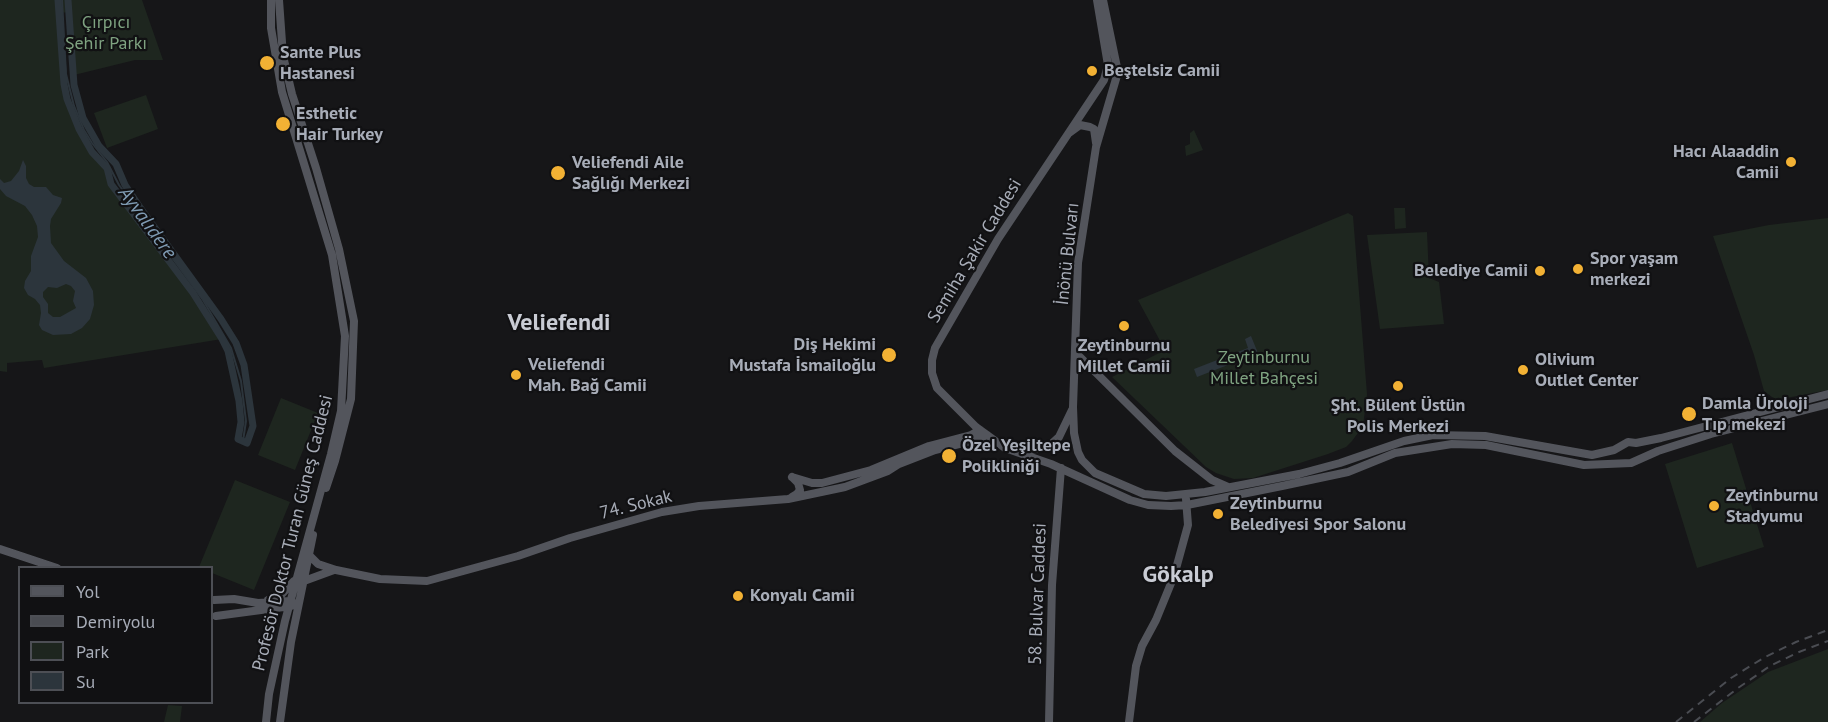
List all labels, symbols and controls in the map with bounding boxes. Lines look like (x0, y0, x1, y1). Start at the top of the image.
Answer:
park label: Çırpıcı Şehir Parkı (65, 12, 147, 54)
place label: Sante Plus Hastanesi (280, 42, 361, 84)
marker: Sante Plus Hastanesi (258, 54, 276, 72)
place label: Beştelsiz Camii (1104, 60, 1220, 82)
marker: Beştelsiz Camii (1085, 64, 1099, 78)
place label: Esthetic Hair Turkey (296, 103, 383, 146)
marker: Esthetic Hair Turkey (274, 115, 292, 133)
place label: Hacı Alaaddin Camii (1673, 141, 1779, 184)
place label: Veliefendi Aile Sağlığı Merkezi (572, 152, 690, 195)
marker: Hacı Alaaddin Camii (1784, 155, 1798, 169)
marker: Veliefendi Aile Sağlığı Merkezi (549, 164, 567, 182)
street label: Semiha Şakir Caddesi (923, 175, 1027, 327)
water label: Ayvalıdere (113, 182, 181, 264)
street label: İnönü Bulvarı (1052, 202, 1084, 306)
place label: Spor yaşam merkezi (1590, 248, 1678, 290)
place label: Belediye Camii (1414, 260, 1528, 282)
marker: Spor yaşam merkezi (1571, 262, 1585, 276)
marker: Belediye Camii (1533, 264, 1547, 278)
district label: Veliefendi (508, 309, 610, 337)
marker: Zeytinburnu Millet Camii (1117, 319, 1131, 333)
place label: Diş Hekimi Mustafa İsmailoğlu (729, 334, 876, 376)
place label: Zeytinburnu Millet Camii (1078, 335, 1170, 378)
marker: Diş Hekimi Mustafa İsmailoğlu (880, 346, 898, 364)
park label: Zeytinburnu Millet Bahçesi (1210, 347, 1318, 389)
place label: Olivium Outlet Center (1535, 349, 1638, 392)
place label: Veliefendi Mah. Bağ Camii (528, 354, 647, 397)
marker: Olivium Outlet Center (1516, 363, 1530, 377)
marker: Veliefendi Mah. Bağ Camii (509, 368, 523, 382)
marker: Şht. Bülent Üstün Polis Merkezi (1391, 379, 1405, 393)
street label: Profesör Doktor Turan Güneş Caddesi (248, 393, 338, 673)
place label: Damla Üroloji Tıp mekezi (1702, 393, 1808, 436)
place label: Şht. Bülent Üstün Polis Merkezi (1331, 395, 1465, 438)
marker: Damla Üroloji Tıp mekezi (1680, 405, 1698, 423)
place label: Özel Yeşiltepe Polikliniği (962, 435, 1071, 478)
marker: Özel Yeşiltepe Polikliniği (940, 447, 958, 465)
place label: Zeytinburnu Stadyumu (1726, 485, 1818, 528)
street label: 74. Sokak (598, 486, 674, 524)
place label: Zeytinburnu Belediyesi Spor Salonu (1230, 493, 1406, 536)
marker: Zeytinburnu Stadyumu (1707, 499, 1721, 513)
marker: Zeytinburnu Belediyesi Spor Salonu (1211, 507, 1225, 521)
street label: 58. Bulvar Caddesi (1025, 523, 1051, 665)
district label: Gökalp (1142, 561, 1214, 589)
legend (18, 566, 213, 704)
text: Yol (76, 580, 99, 603)
place label: Konyalı Camii (750, 585, 855, 607)
marker: Konyalı Camii (731, 589, 745, 603)
text: Demiryolu (76, 610, 155, 633)
text: Park (76, 640, 109, 663)
text: Su (76, 670, 95, 693)

